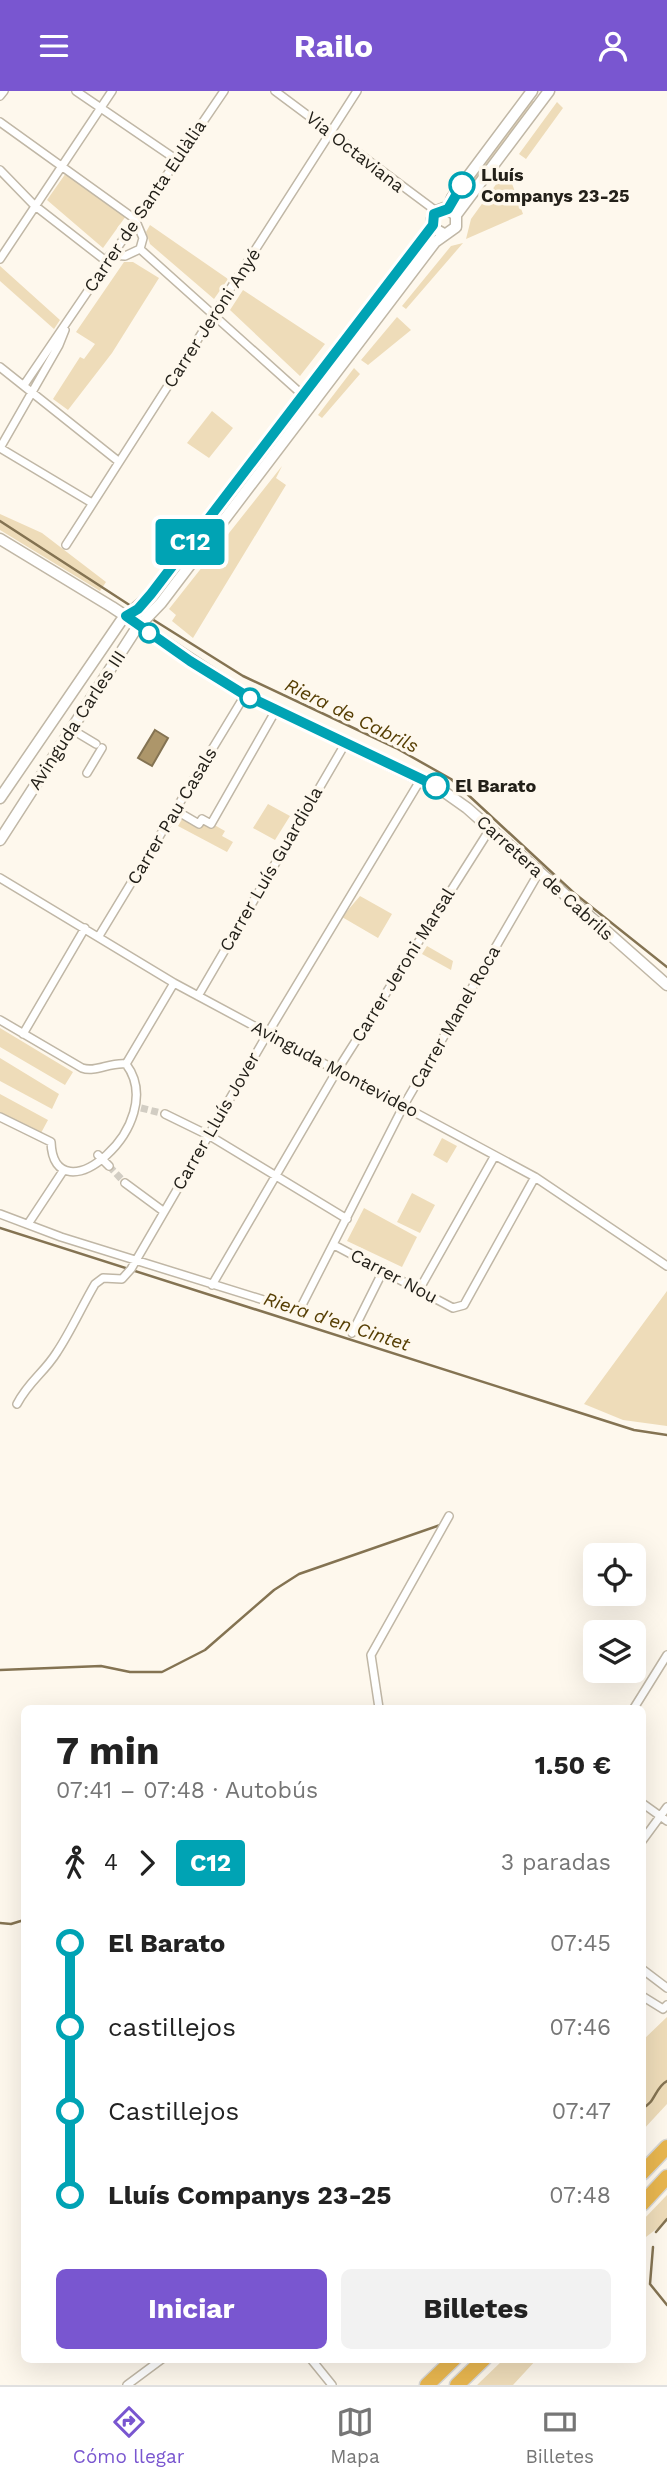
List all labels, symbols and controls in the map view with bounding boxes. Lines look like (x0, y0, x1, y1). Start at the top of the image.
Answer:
icon: menu (35, 27, 73, 65)
text: Railo (294, 27, 373, 65)
icon: person (594, 27, 632, 65)
street label: Via Octaviana (302, 107, 409, 197)
street label: Carrer de Santa Eulàlia (79, 116, 210, 296)
place label: Lluís Companys 23-25 (481, 164, 629, 206)
marker: Lluís Companys 23-25 (449, 172, 475, 198)
street label: Carrer Jeroni Anyé (159, 244, 265, 391)
line badge: C12 (150, 519, 230, 565)
text: C12 (170, 528, 211, 556)
unlabelled marker (139, 623, 159, 643)
street label: Avinguda Carles III (24, 646, 129, 793)
water label: Riera de Cabrils (281, 673, 423, 758)
unlabelled marker (240, 688, 260, 708)
street label: Carrer Pau Casals (122, 743, 221, 888)
marker: El Barato (423, 773, 449, 799)
place label: El Barato (455, 775, 536, 796)
street label: Carrer Luís Guardiola (215, 783, 326, 955)
street label: Carretera de Cabrils (473, 811, 618, 945)
street label: Carrer Jeroni Marsal (347, 883, 459, 1046)
street label: Carrer Manel Roca (405, 942, 504, 1092)
street label: Avinguda Montevideo (248, 1016, 422, 1121)
street label: Carrer Lluís Jover (168, 1048, 264, 1193)
street label: Carrer Nou (347, 1244, 441, 1307)
water label: Riera d'en Cintet (261, 1287, 413, 1356)
map controls (583, 1543, 646, 1683)
button: locate (583, 1543, 646, 1606)
button: layers (583, 1620, 646, 1683)
text: 7 min (56, 1729, 159, 1773)
text: 1.50 € (535, 1750, 611, 1780)
text: 07:41 – 07:48 · Autobús (56, 1777, 318, 1804)
icon: walk (56, 1844, 94, 1882)
icon: forward (128, 1844, 166, 1882)
text: 4 (104, 1849, 118, 1876)
text: C12 (190, 1849, 231, 1877)
text: 3 paradas (501, 1849, 611, 1876)
text: El Barato (108, 1928, 225, 1958)
text: 07:45 (550, 1930, 611, 1957)
text: castillejos (108, 2012, 236, 2042)
text: 07:46 (549, 2014, 611, 2041)
text: Castillejos (108, 2096, 239, 2126)
text: 07:47 (552, 2098, 611, 2125)
text: Lluís Companys 23-25 (108, 2180, 391, 2210)
text: 07:48 (549, 2182, 611, 2209)
button: Iniciar (56, 2269, 327, 2349)
button: Billetes (341, 2269, 611, 2349)
tab: Cómo llegar (73, 2403, 184, 2468)
tab: Mapa (330, 2403, 380, 2468)
tab: Billetes (525, 2403, 594, 2468)

